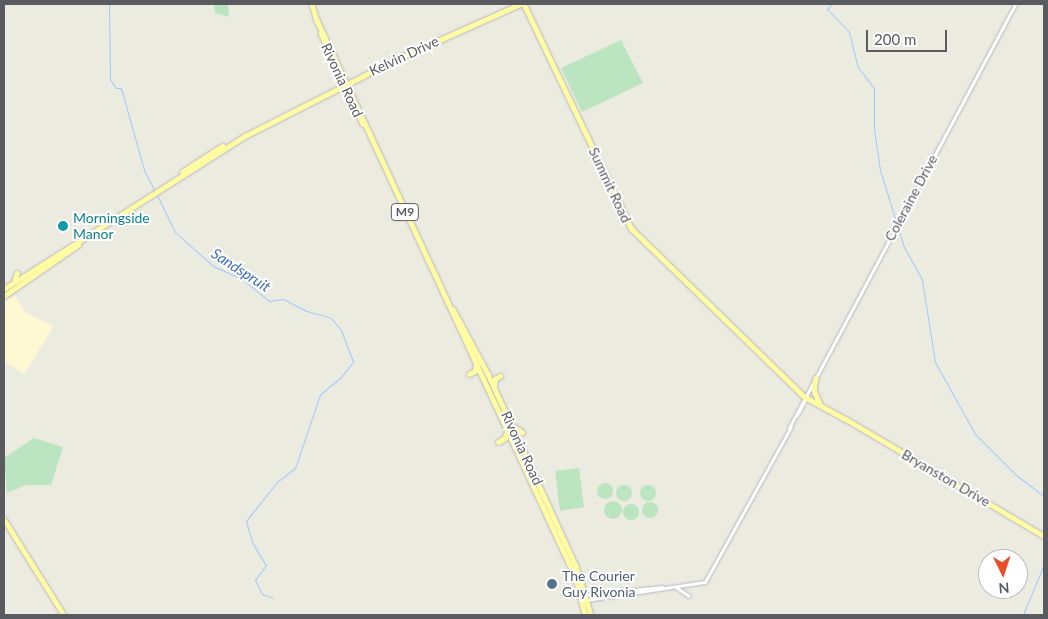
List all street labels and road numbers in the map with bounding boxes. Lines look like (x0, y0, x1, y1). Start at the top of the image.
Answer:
street label: Kelvin Drive (367, 33, 441, 79)
street label: Rivonia Road (318, 40, 366, 120)
street label: Summit Road (585, 145, 635, 225)
street label: Coleraine Drive (881, 152, 941, 244)
road number: M9 (390, 202, 420, 222)
street label: Rivonia Road (498, 408, 546, 488)
street label: Bryanston Drive (899, 446, 993, 510)

